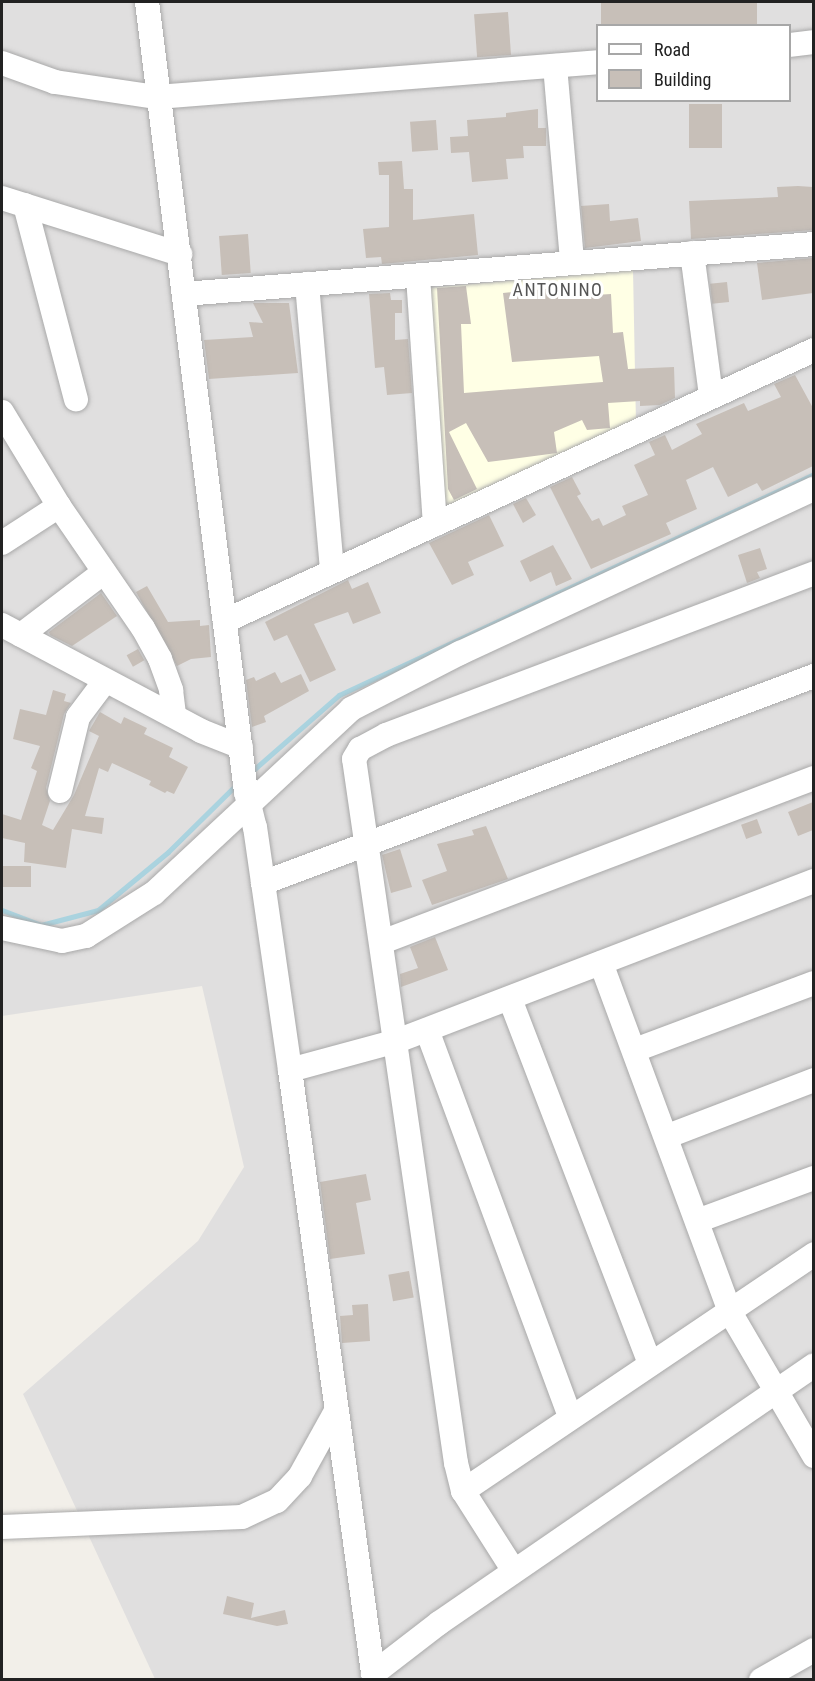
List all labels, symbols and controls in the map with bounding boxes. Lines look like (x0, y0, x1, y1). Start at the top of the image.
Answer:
legend (596, 24, 791, 102)
text: Road (654, 39, 690, 60)
text: Building (654, 69, 711, 90)
district label: ANTONINO (513, 279, 603, 301)

